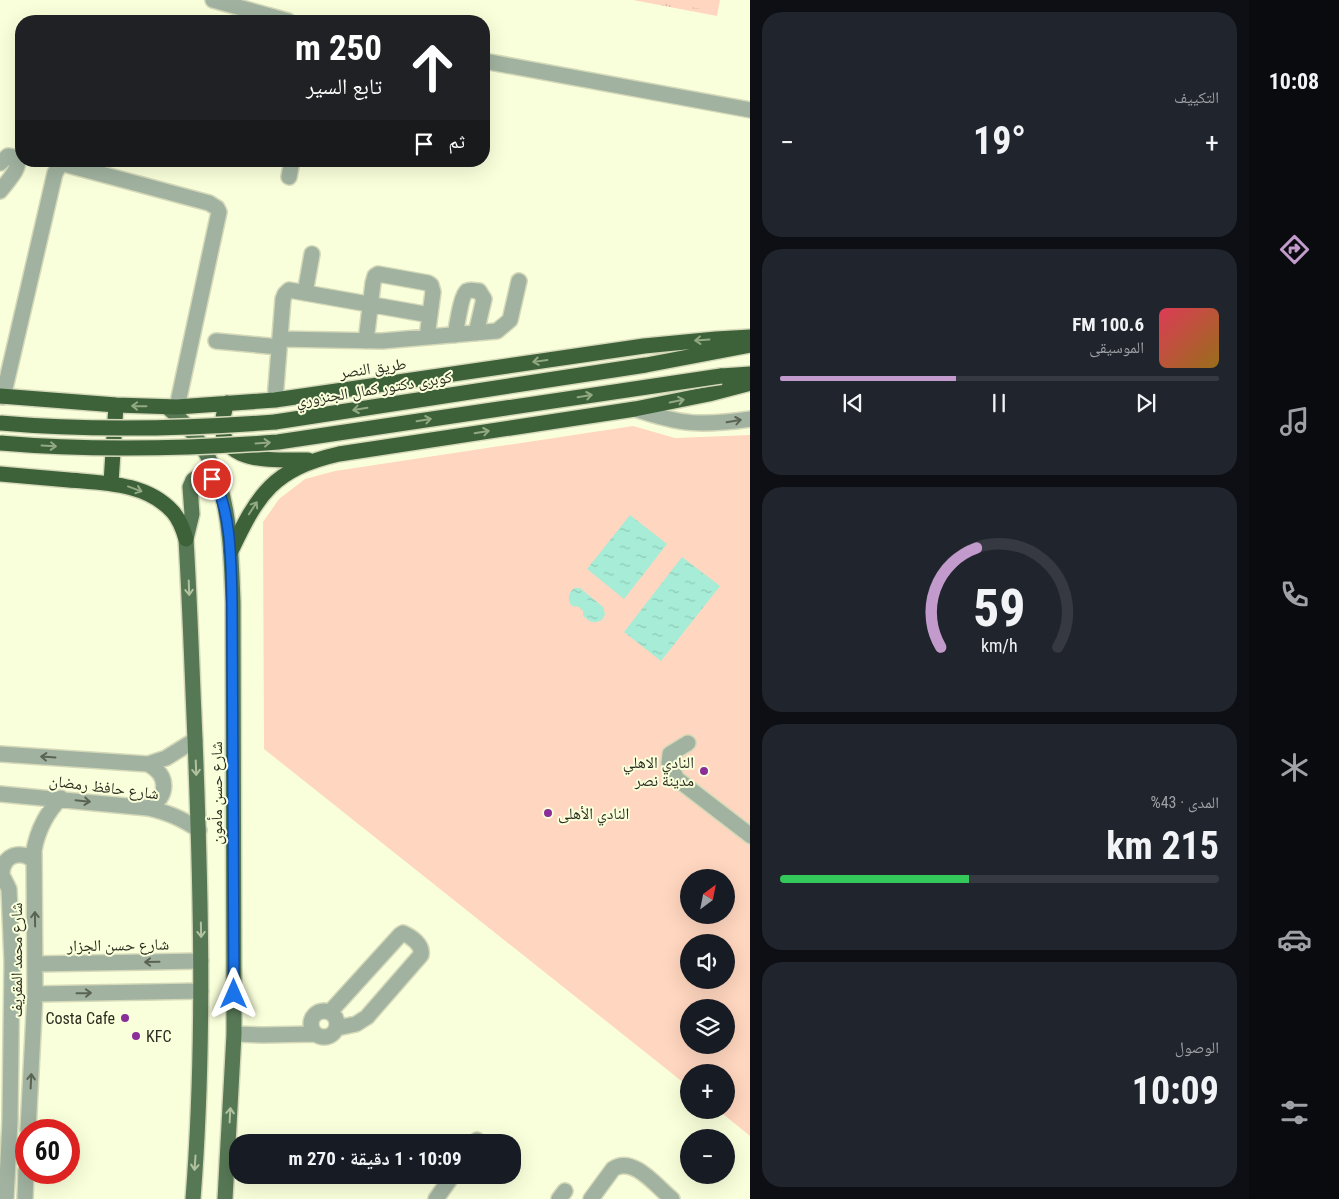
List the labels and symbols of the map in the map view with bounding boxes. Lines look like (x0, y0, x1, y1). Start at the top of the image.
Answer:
one-way arrow (694, 335, 710, 344)
street label: طريق النصر (337, 354, 408, 383)
one-way arrow (533, 356, 549, 366)
street label: كوبرى دكتور كمال الجنزوري (295, 367, 454, 414)
one-way arrow (577, 391, 593, 401)
one-way arrow (669, 396, 685, 405)
one-way arrow (131, 401, 148, 411)
one-way arrow (352, 405, 368, 415)
one-way arrow (416, 415, 432, 425)
one-way arrow (726, 416, 742, 426)
one-way arrow (474, 427, 490, 437)
one-way arrow (255, 439, 271, 448)
one-way arrow (40, 442, 56, 451)
pin (191, 458, 233, 500)
one-way arrow (127, 485, 142, 494)
one-way arrow (248, 501, 258, 515)
one-way arrow (184, 580, 193, 596)
street label: شارع حسن مأمون (207, 741, 227, 845)
one-way arrow (40, 753, 56, 762)
place label: النادي الاهلي مدينة نصر (623, 753, 694, 790)
one-way arrow (192, 760, 201, 776)
marker: النادي الاهلي مدينة نصر (698, 765, 710, 777)
street label: شارع حافظ رمضان (48, 771, 160, 804)
one-way arrow (75, 796, 91, 806)
place label: النادي الأهلى (558, 804, 629, 826)
marker: النادي الأهلى (542, 807, 554, 819)
north arrow (680, 869, 735, 924)
street label: شارع محمد المقريف (7, 903, 27, 1017)
one-way arrow (30, 911, 39, 927)
one-way arrow (196, 922, 205, 938)
street label: شارع حسن الجزار (66, 935, 169, 956)
one-way arrow (145, 957, 161, 967)
position arrow (207, 967, 259, 1019)
one-way arrow (76, 988, 92, 998)
place label: Costa Cafe (45, 1009, 115, 1028)
marker: Costa Cafe (119, 1012, 131, 1024)
place label: KFC (146, 1027, 172, 1046)
marker: KFC (130, 1030, 142, 1042)
one-way arrow (26, 1074, 35, 1090)
one-way arrow (225, 1108, 234, 1124)
speed limit sign: 60 (15, 1119, 80, 1184)
one-way arrow (191, 1154, 200, 1170)

